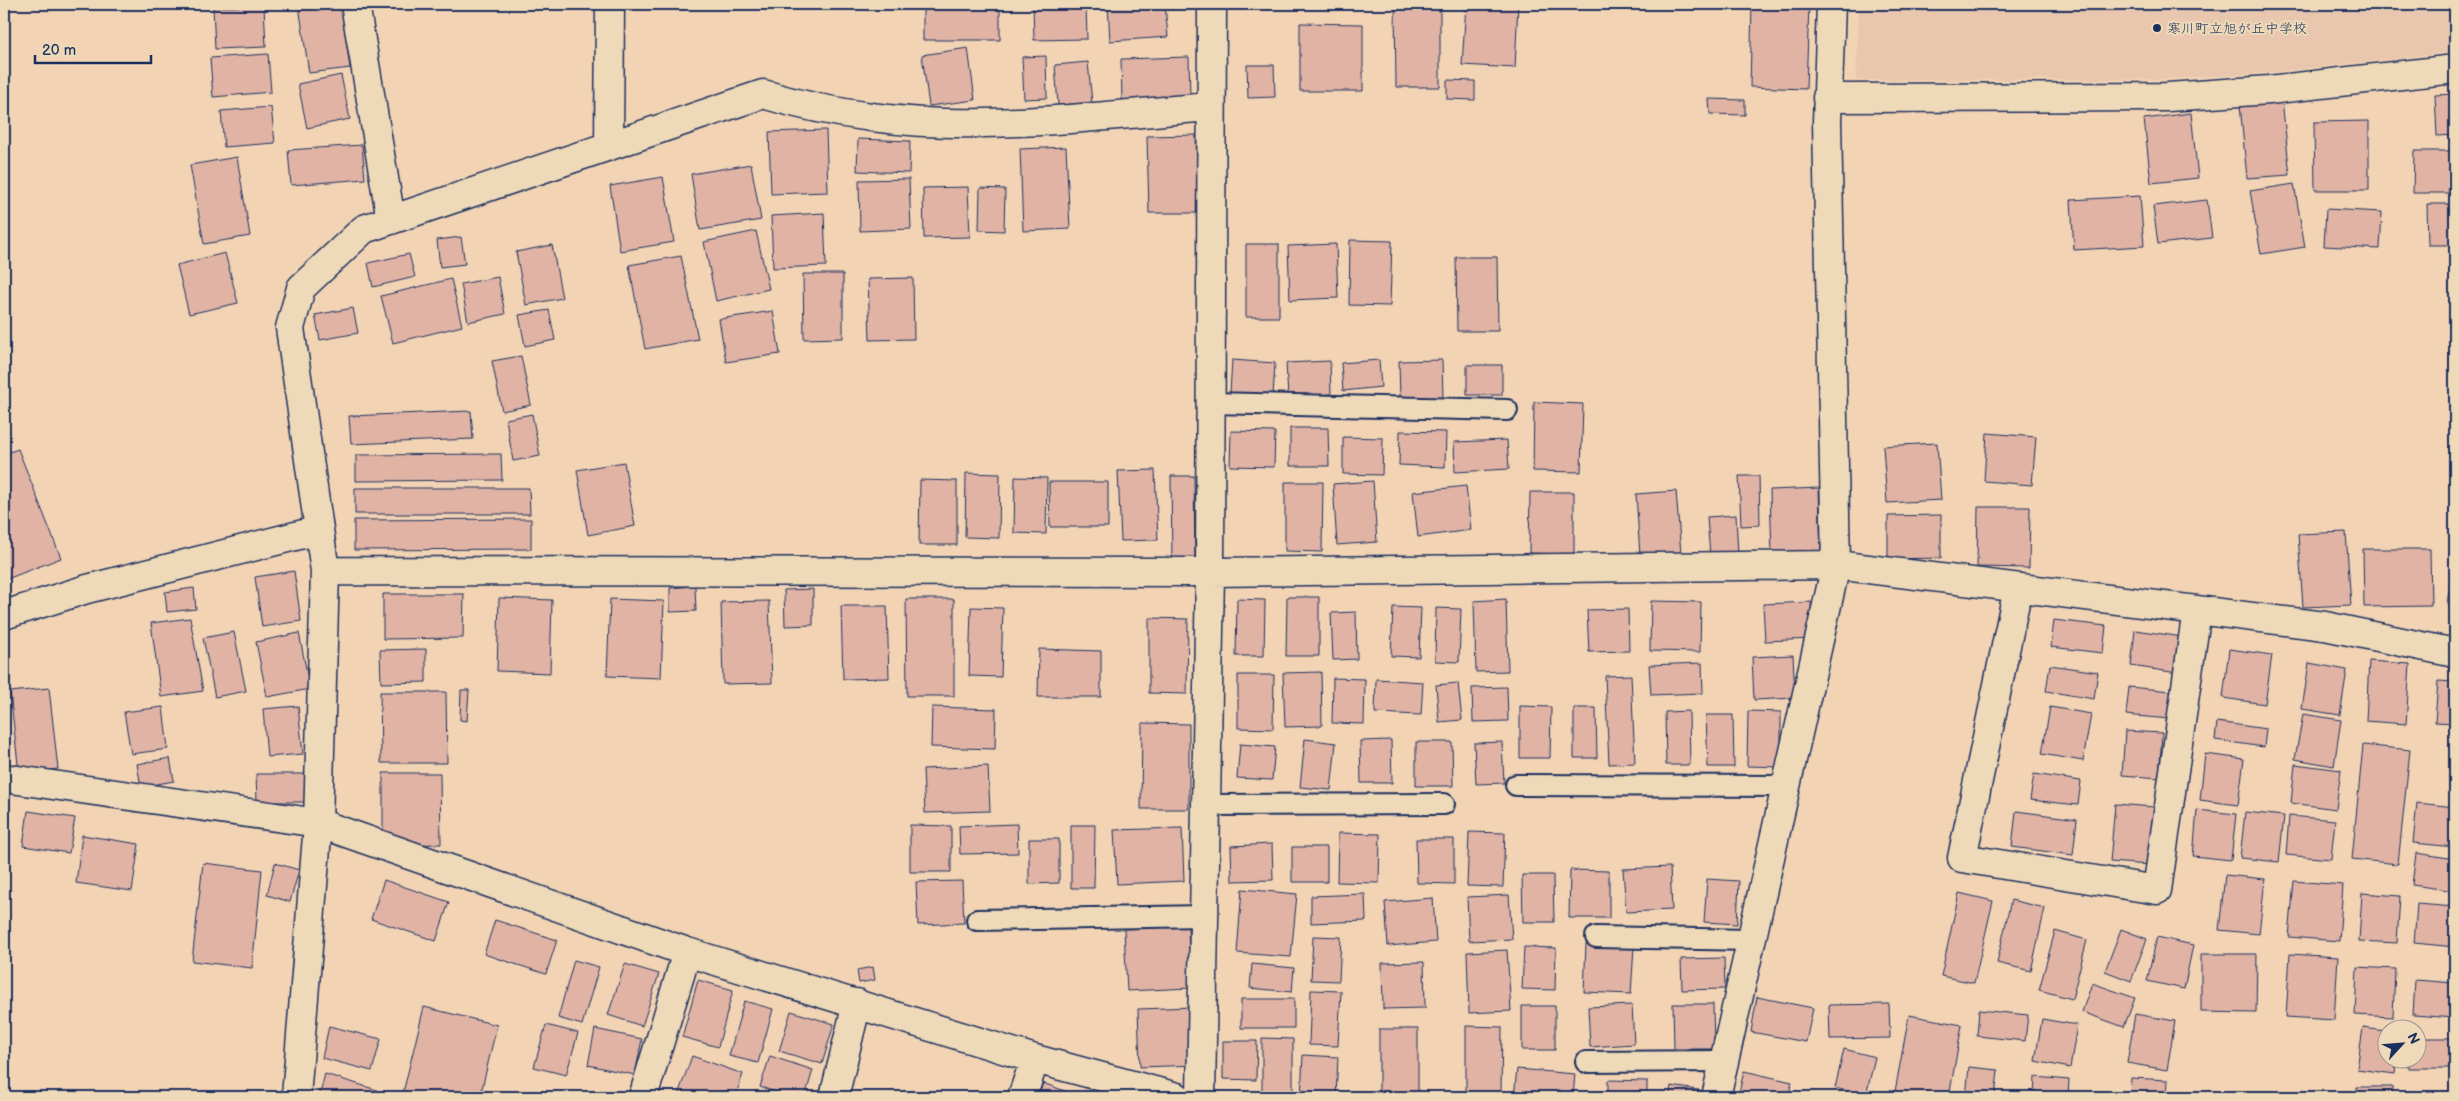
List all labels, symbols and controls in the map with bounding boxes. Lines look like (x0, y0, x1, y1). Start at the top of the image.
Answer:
place label: 寒川町立旭が丘中学校 (2167, 20, 2307, 37)
marker: 寒川町立旭が丘中学校 (2151, 22, 2163, 34)
scale bar (35, 32, 151, 64)
text: 20 m (42, 41, 76, 60)
north arrow (2376, 1018, 2426, 1068)
text: N (2403, 1030, 2423, 1047)

